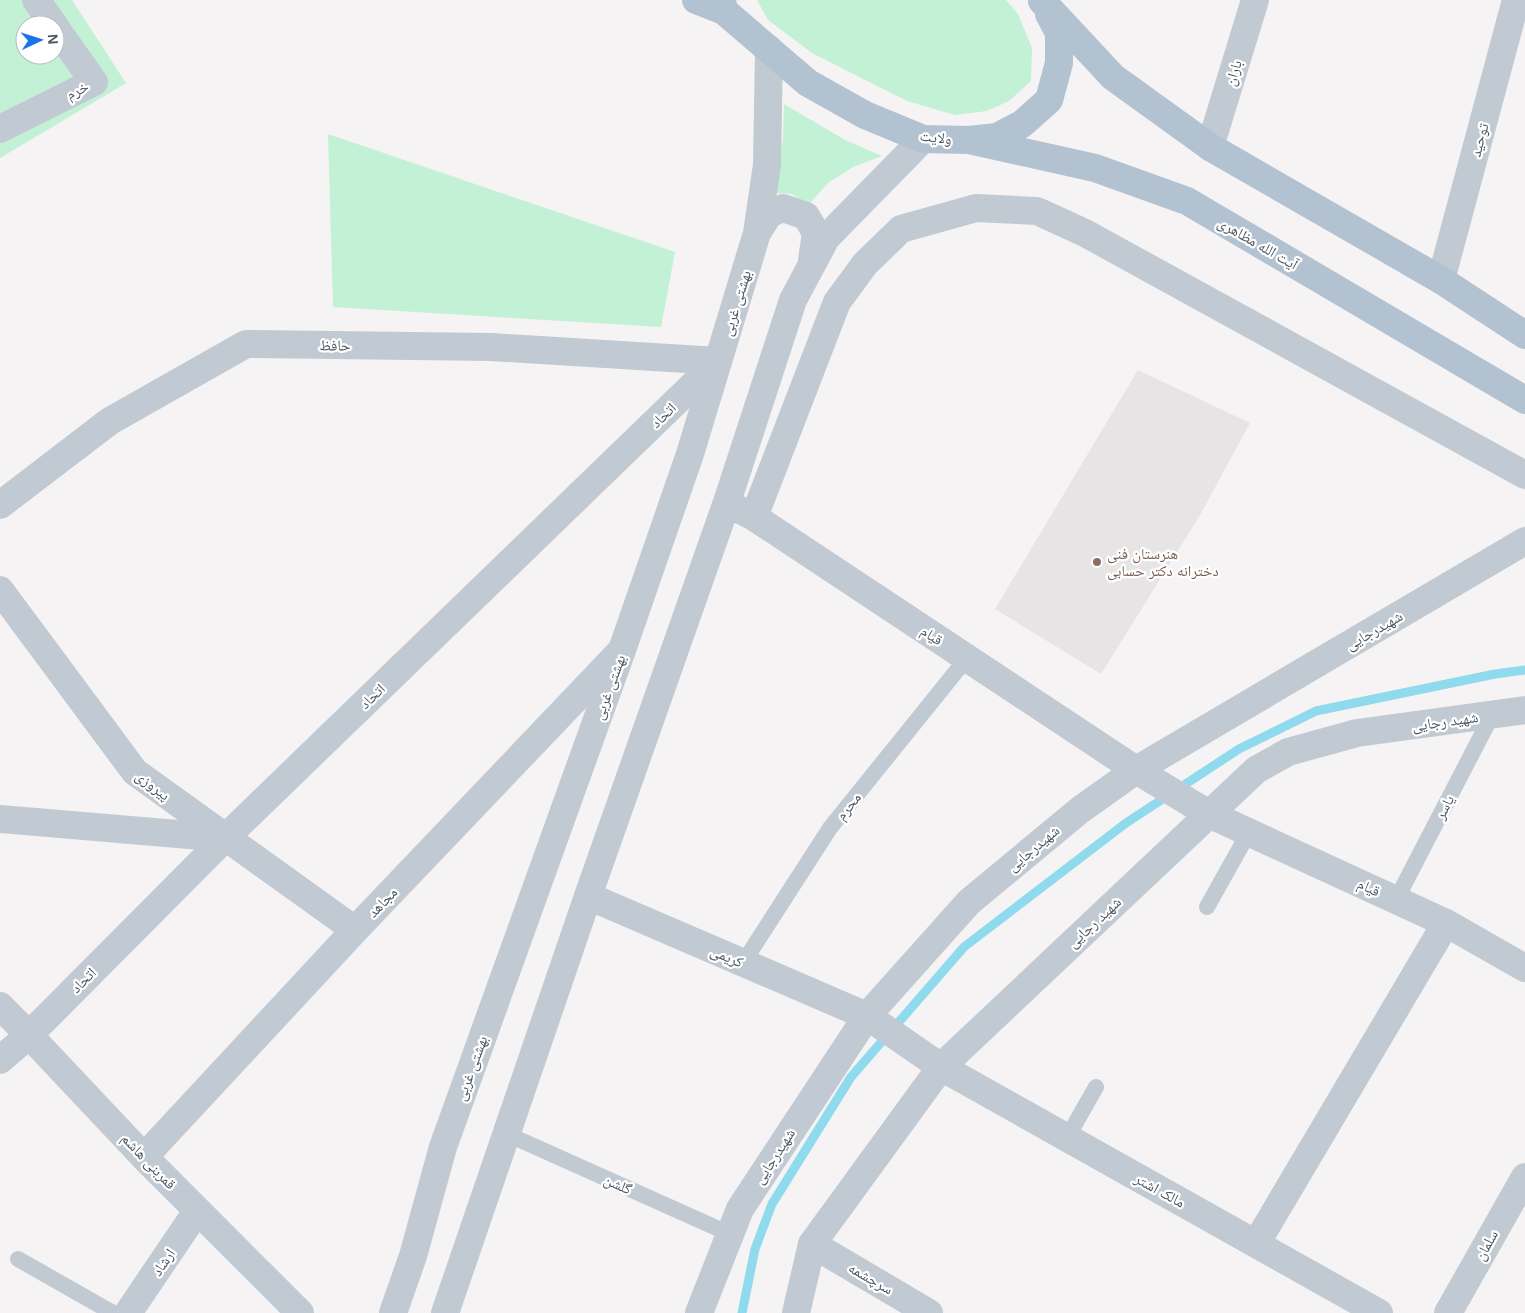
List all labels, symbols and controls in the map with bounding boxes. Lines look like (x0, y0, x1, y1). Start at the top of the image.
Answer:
north arrow (15, 15, 65, 65)
text: N (45, 33, 61, 45)
street label: باران (1221, 58, 1247, 89)
street label: خرم (63, 77, 92, 105)
street label: توحید (1466, 121, 1493, 159)
street label: ولایت (919, 127, 953, 148)
street label: آیت الله مظاهری (1214, 213, 1302, 275)
street label: بهشتی غربی (718, 268, 756, 338)
street label: حافظ (319, 336, 351, 354)
street label: اتحاد (647, 399, 679, 431)
place label: هنرستان فنی دخترانه دکتر حسابی (1107, 545, 1219, 581)
marker: هنرستان فنی دخترانه دکتر حسابی (1091, 556, 1103, 568)
street label: شهیدرجایی (1343, 607, 1406, 655)
street label: قیام (917, 622, 946, 650)
street label: بهشتی غربی (589, 652, 630, 722)
street label: اتحاد (356, 680, 388, 712)
street label: شهید رجایی (1411, 708, 1480, 736)
street label: پیروزی (131, 767, 174, 805)
street label: محرم (832, 789, 866, 824)
street label: یاسر (1430, 792, 1458, 823)
street label: شهیدرجایی (1004, 821, 1064, 876)
street label: قیام (1354, 874, 1383, 901)
street label: مجاهد (364, 883, 401, 921)
street label: شهید رجایی (1064, 893, 1126, 952)
street label: کریمی (707, 942, 746, 972)
street label: اتحاد (67, 964, 99, 996)
street label: بهشتی غربی (451, 1033, 492, 1103)
street label: شهیدرجایی (750, 1125, 800, 1188)
street label: قمربنی هاشم (117, 1130, 180, 1194)
street label: مالک اشتر (1131, 1169, 1188, 1212)
street label: گلشن (601, 1170, 635, 1200)
street label: سلمان (1471, 1227, 1503, 1264)
street label: ارشاد (148, 1245, 179, 1279)
street label: سرچشمه (845, 1259, 896, 1298)

